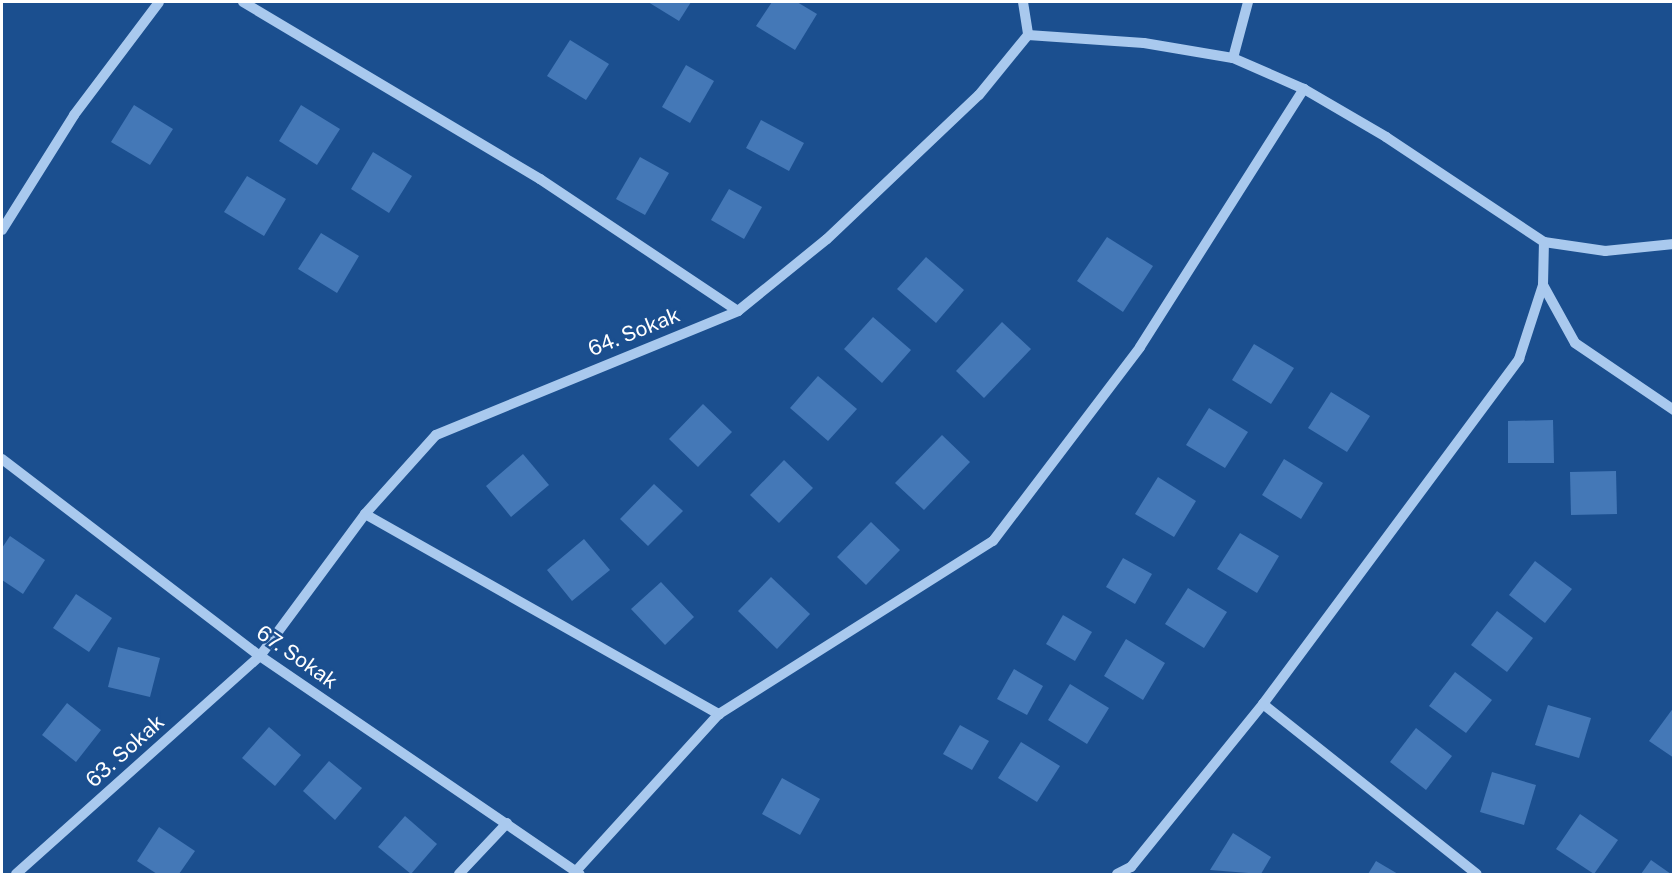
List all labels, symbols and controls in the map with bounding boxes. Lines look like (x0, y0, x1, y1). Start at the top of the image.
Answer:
street label: 64. Sokak (584, 302, 684, 362)
street label: 67. Sokak (251, 620, 343, 694)
street label: 63. Sokak (81, 709, 169, 793)

